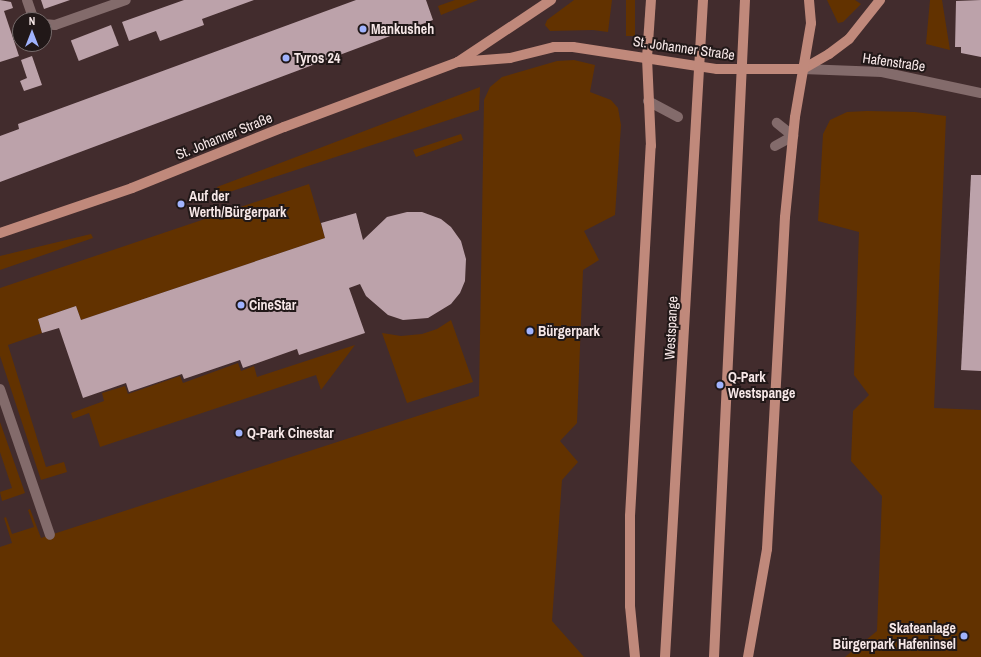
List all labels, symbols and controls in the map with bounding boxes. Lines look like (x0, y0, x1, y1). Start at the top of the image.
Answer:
north arrow (12, 12, 52, 52)
text: N (29, 14, 35, 28)
place label: Mankusheh (371, 21, 434, 37)
marker: Mankusheh (358, 24, 368, 34)
street label: St. Johanner Straße (632, 33, 736, 63)
street label: Hafenstraße (862, 49, 926, 75)
place label: Tyros 24 (294, 50, 340, 66)
marker: Tyros 24 (281, 53, 291, 63)
street label: St. Johanner Straße (173, 109, 275, 163)
place label: Auf der Werth/Bürgerpark (189, 188, 286, 220)
marker: Auf der Werth/Bürgerpark (176, 199, 186, 209)
street label: Westspange (661, 296, 681, 360)
place label: CineStar (249, 297, 296, 313)
marker: CineStar (236, 300, 246, 310)
place label: Bürgerpark (538, 323, 600, 339)
marker: Bürgerpark (525, 326, 535, 336)
place label: Q-Park Westspange (728, 369, 795, 402)
marker: Q-Park Westspange (715, 380, 725, 390)
place label: Q-Park Cinestar (247, 425, 334, 441)
marker: Q-Park Cinestar (234, 428, 244, 438)
place label: Skateanlage Bürgerpark Hafeninsel (833, 620, 956, 652)
marker: Skateanlage Bürgerpark Hafeninsel (959, 631, 969, 641)

